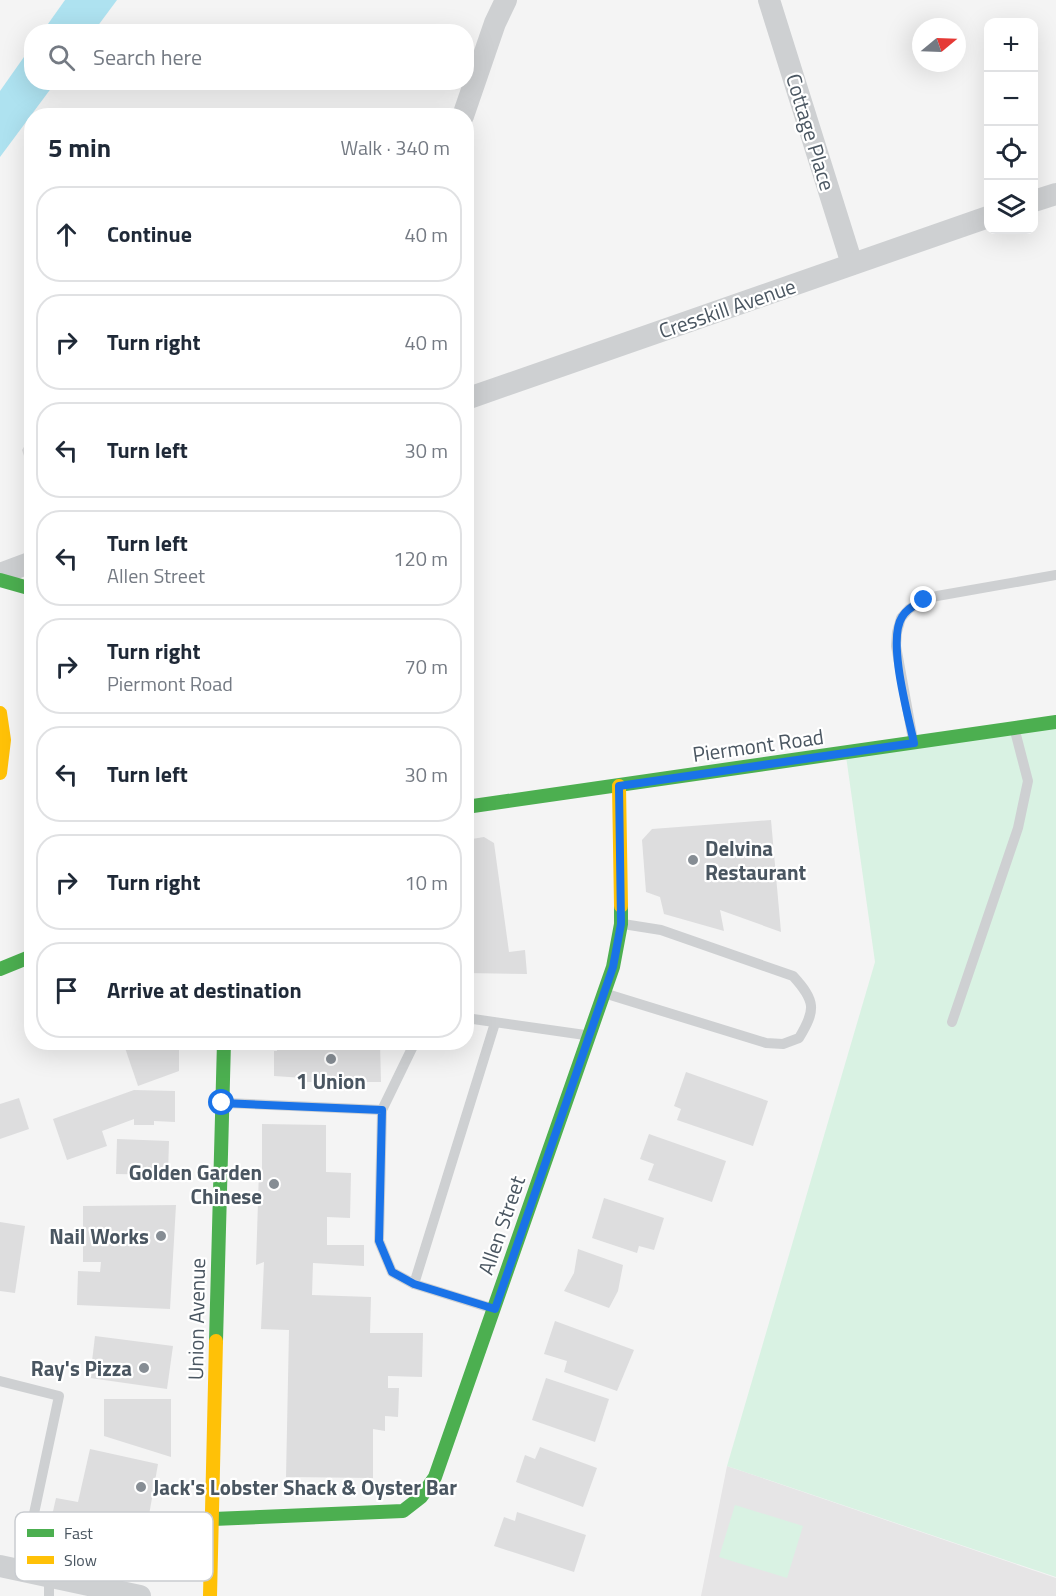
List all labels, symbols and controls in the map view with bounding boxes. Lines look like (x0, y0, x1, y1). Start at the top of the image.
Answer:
north arrow (912, 18, 966, 72)
map controls (984, 18, 1038, 234)
button: + (984, 18, 1038, 72)
search box (24, 24, 474, 90)
text: Search here (93, 40, 202, 74)
icon: search (45, 41, 78, 74)
street label: Cottage Place (778, 69, 844, 195)
button: − (984, 72, 1038, 126)
button: locate (984, 126, 1038, 180)
text: 5 min (48, 128, 111, 167)
text: Walk · 340 m (341, 132, 450, 163)
button: layers (984, 180, 1038, 234)
text: Continue (107, 217, 192, 251)
icon: ahead (50, 218, 83, 251)
text: 40 m (404, 219, 448, 250)
street label: Cresskill Avenue (654, 270, 800, 346)
text: Turn right (107, 325, 201, 359)
icon: right (50, 326, 83, 359)
text: 40 m (404, 327, 448, 358)
text: Turn left (107, 433, 188, 467)
icon: left (50, 434, 83, 467)
text: 30 m (404, 435, 448, 466)
text: Turn left (107, 526, 188, 560)
icon: left (50, 542, 83, 575)
text: 120 m (393, 543, 448, 574)
text: Allen Street (107, 560, 205, 591)
route end (910, 586, 936, 612)
text: Turn right (107, 634, 201, 668)
icon: right (50, 650, 83, 683)
text: 70 m (404, 651, 448, 682)
text: Piermont Road (107, 668, 233, 699)
street label: Piermont Road (690, 720, 826, 770)
text: Turn left (107, 757, 188, 791)
icon: left (50, 758, 83, 791)
text: 30 m (404, 759, 448, 790)
place label: Delvina Restaurant (705, 832, 807, 888)
marker: Delvina Restaurant (686, 853, 700, 867)
text: Turn right (107, 865, 201, 899)
icon: right (50, 866, 83, 899)
text: 10 m (404, 867, 448, 898)
text: Arrive at destination (107, 973, 302, 1007)
icon: arrive (50, 974, 83, 1007)
marker: 1 Union (324, 1052, 338, 1066)
place label: 1 Union (296, 1065, 366, 1097)
route start (208, 1089, 234, 1115)
place label: Golden Garden Chinese (129, 1156, 262, 1212)
street label: Allen Street (469, 1171, 533, 1279)
marker: Golden Garden Chinese (267, 1177, 281, 1191)
place label: Nail Works (49, 1220, 149, 1252)
marker: Nail Works (154, 1229, 168, 1243)
street label: Union Avenue (179, 1258, 213, 1380)
place label: Ray's Pizza (31, 1352, 132, 1384)
marker: Ray's Pizza (137, 1361, 151, 1375)
place label: Jack's Lobster Shack & Oyster Bar (153, 1471, 457, 1503)
marker: Jack's Lobster Shack & Oyster Bar (134, 1480, 148, 1494)
legend (15, 1512, 213, 1581)
text: Fast (64, 1521, 93, 1545)
text: Slow (64, 1548, 97, 1572)

